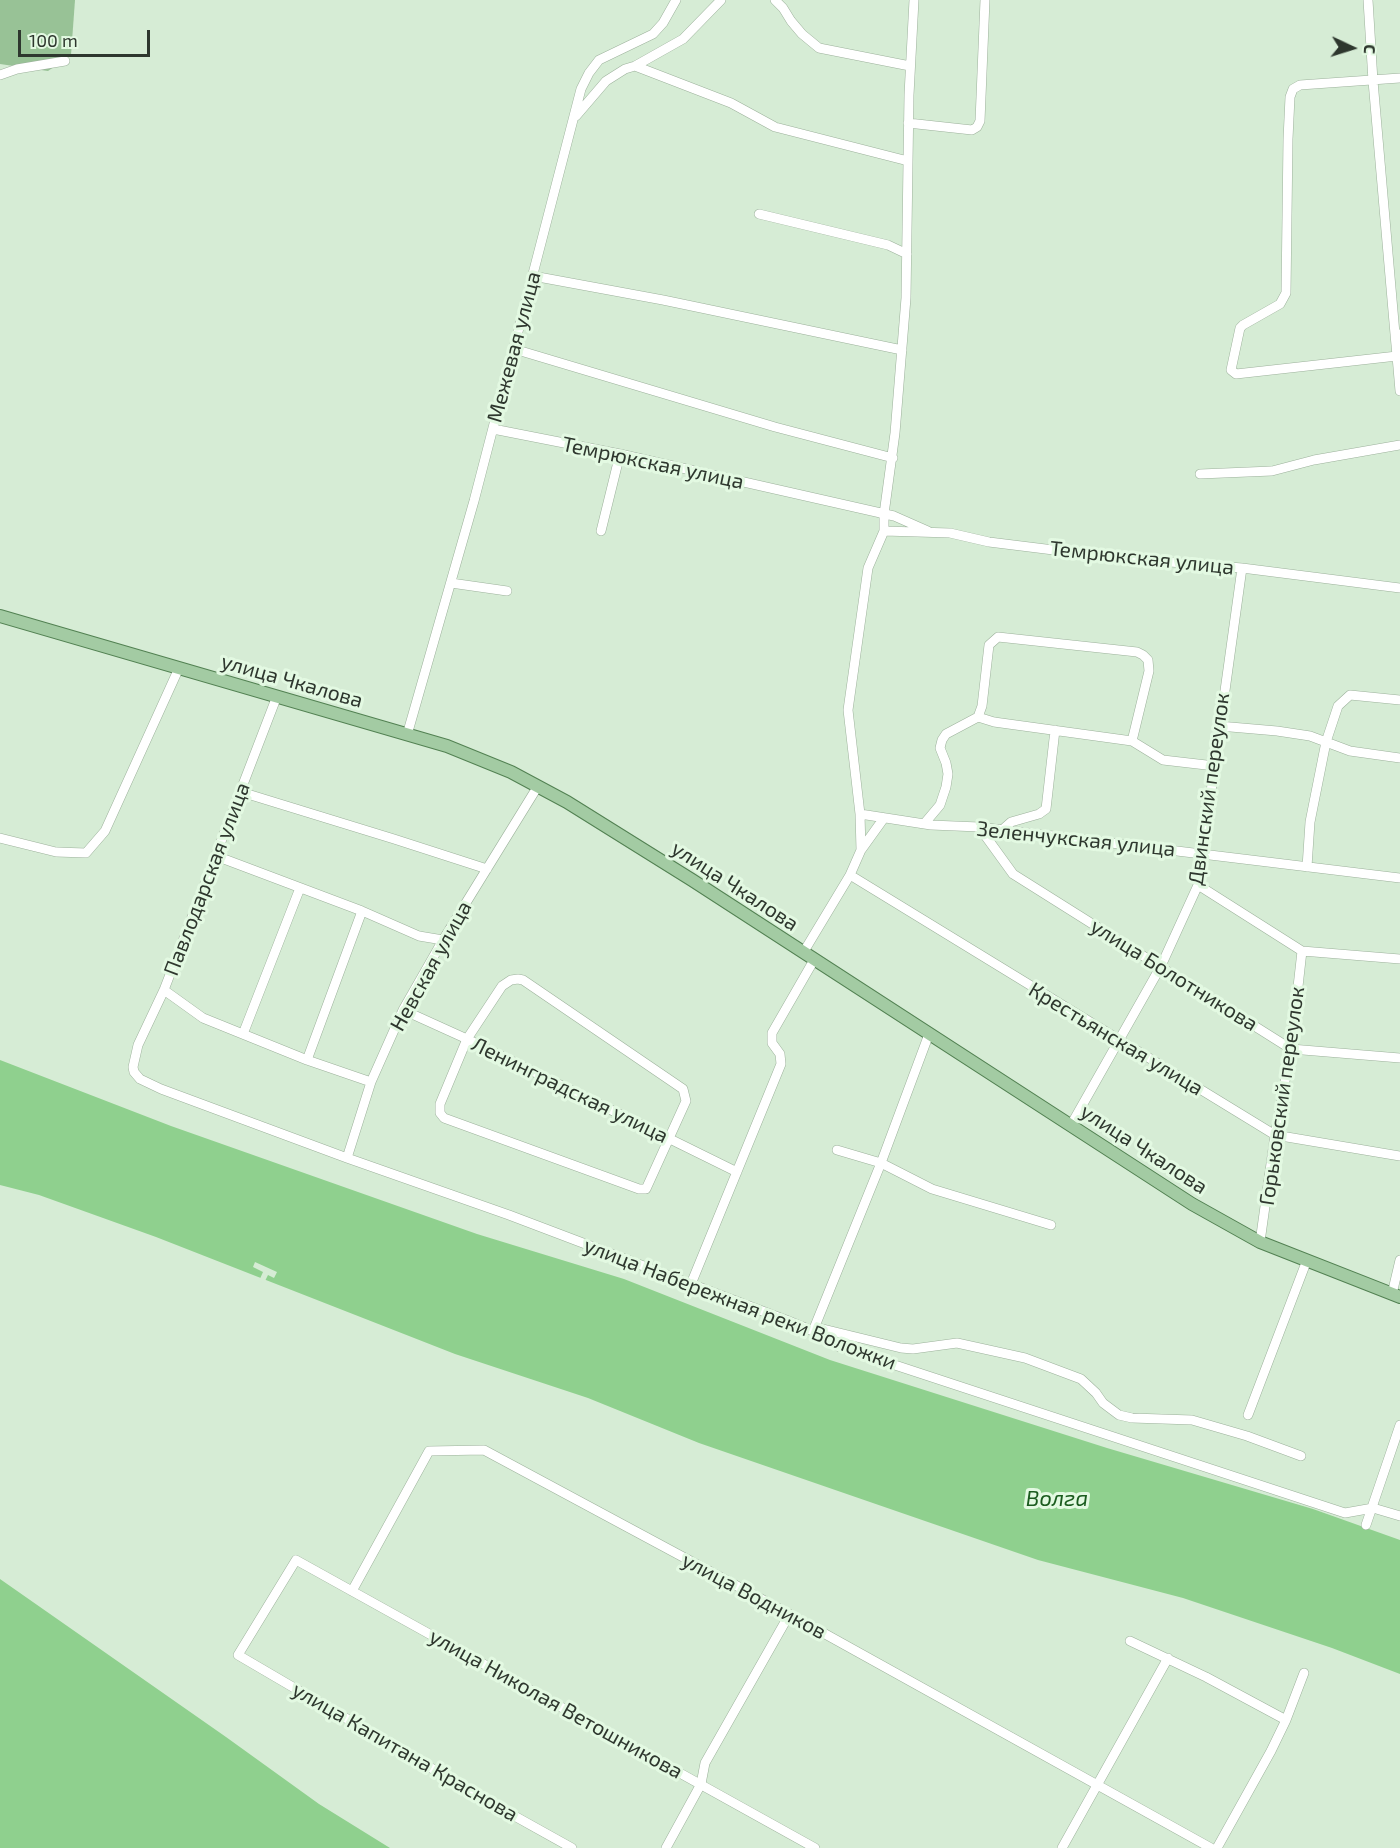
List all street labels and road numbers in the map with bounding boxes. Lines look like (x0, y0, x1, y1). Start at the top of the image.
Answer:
street label: Межевая улица (482, 269, 546, 425)
street label: Темрюкская улица (560, 431, 746, 495)
street label: Темрюкская улица (1049, 536, 1235, 580)
street label: улица Чкалова (218, 649, 366, 713)
street label: Двинский переулок (1183, 691, 1235, 887)
street label: Павлодарская улица (159, 779, 255, 979)
street label: Зеленчукская улица (975, 816, 1177, 862)
street label: улица Чкалова (667, 836, 803, 936)
street label: Невская улица (385, 897, 477, 1035)
street label: улица Болотникова (1086, 913, 1262, 1037)
street label: Крестьянская улица (1024, 977, 1208, 1101)
street label: Горьковский переулок (1254, 985, 1310, 1207)
street label: Ленинградская улица (468, 1031, 672, 1149)
street label: улица Чкалова (1076, 1099, 1212, 1199)
street label: улица Набережная реки Воложки (580, 1233, 900, 1375)
street label: улица Водников (678, 1547, 830, 1645)
street label: улица Николая Ветошникова (425, 1624, 687, 1784)
street label: улица Капитана Краснова (288, 1677, 522, 1827)

